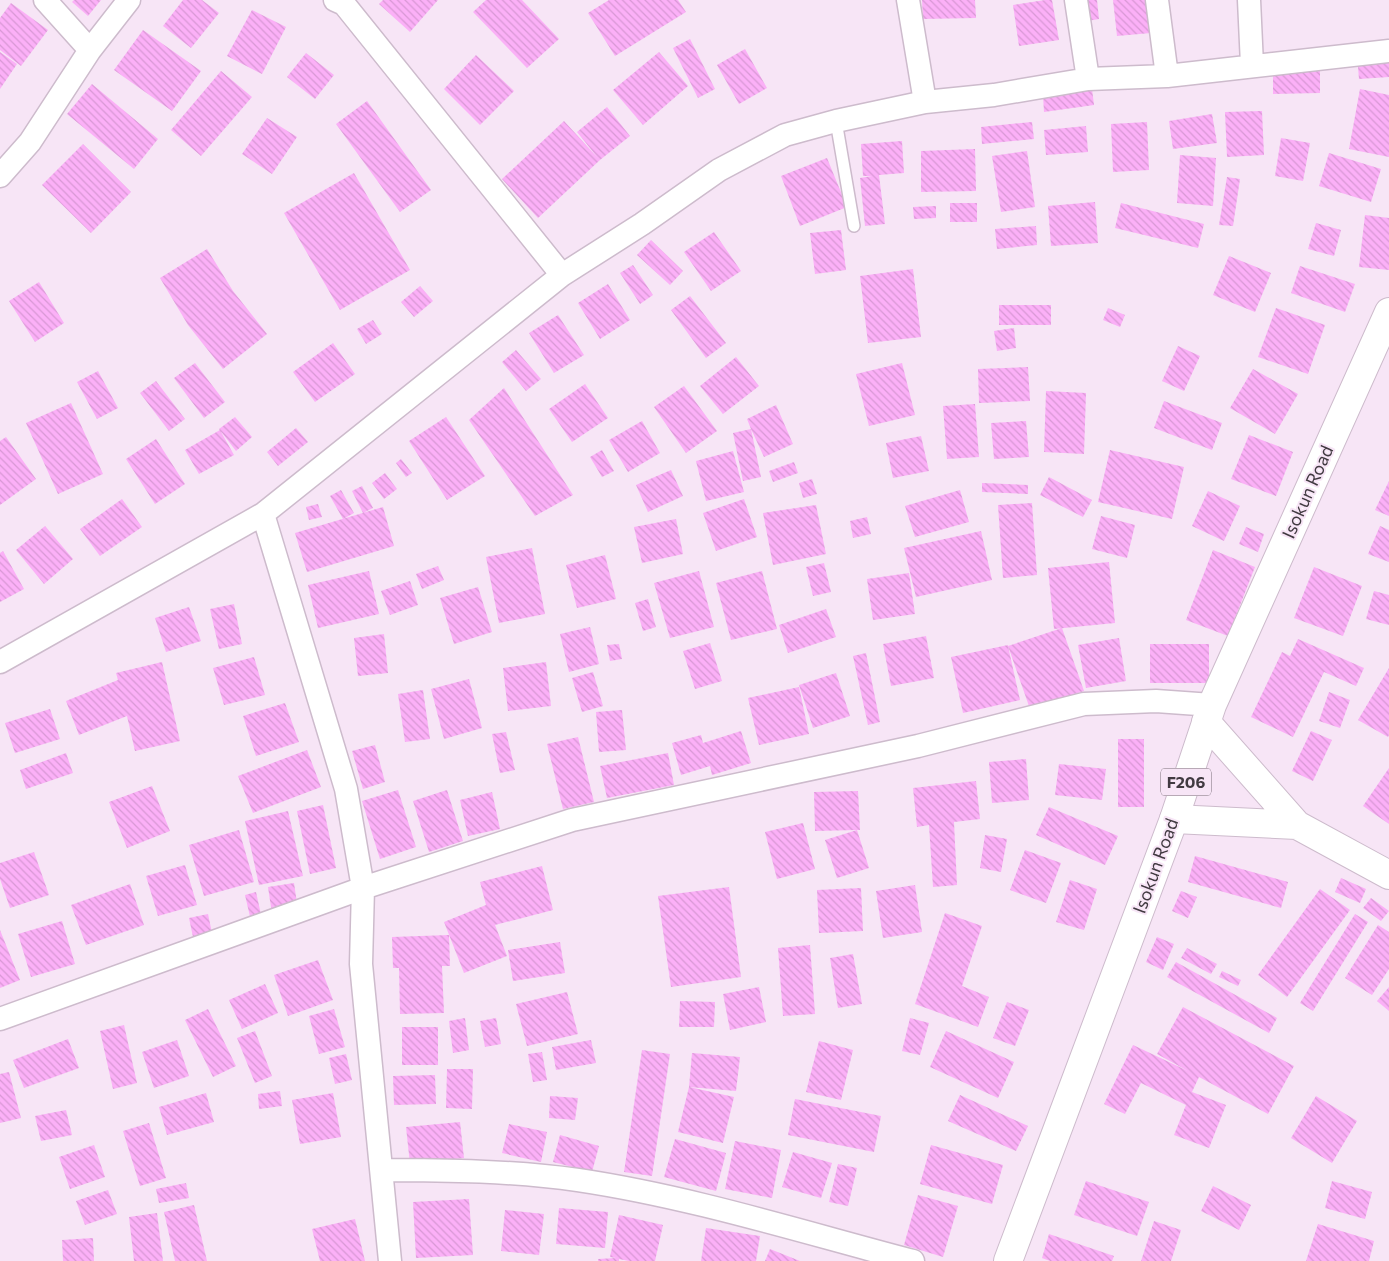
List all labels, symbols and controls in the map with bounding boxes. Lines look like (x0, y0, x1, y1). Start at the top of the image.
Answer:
street label: Isokun Road (1277, 442, 1337, 542)
road number: F206 (1161, 769, 1211, 796)
street label: Isokun Road (1128, 815, 1182, 916)

